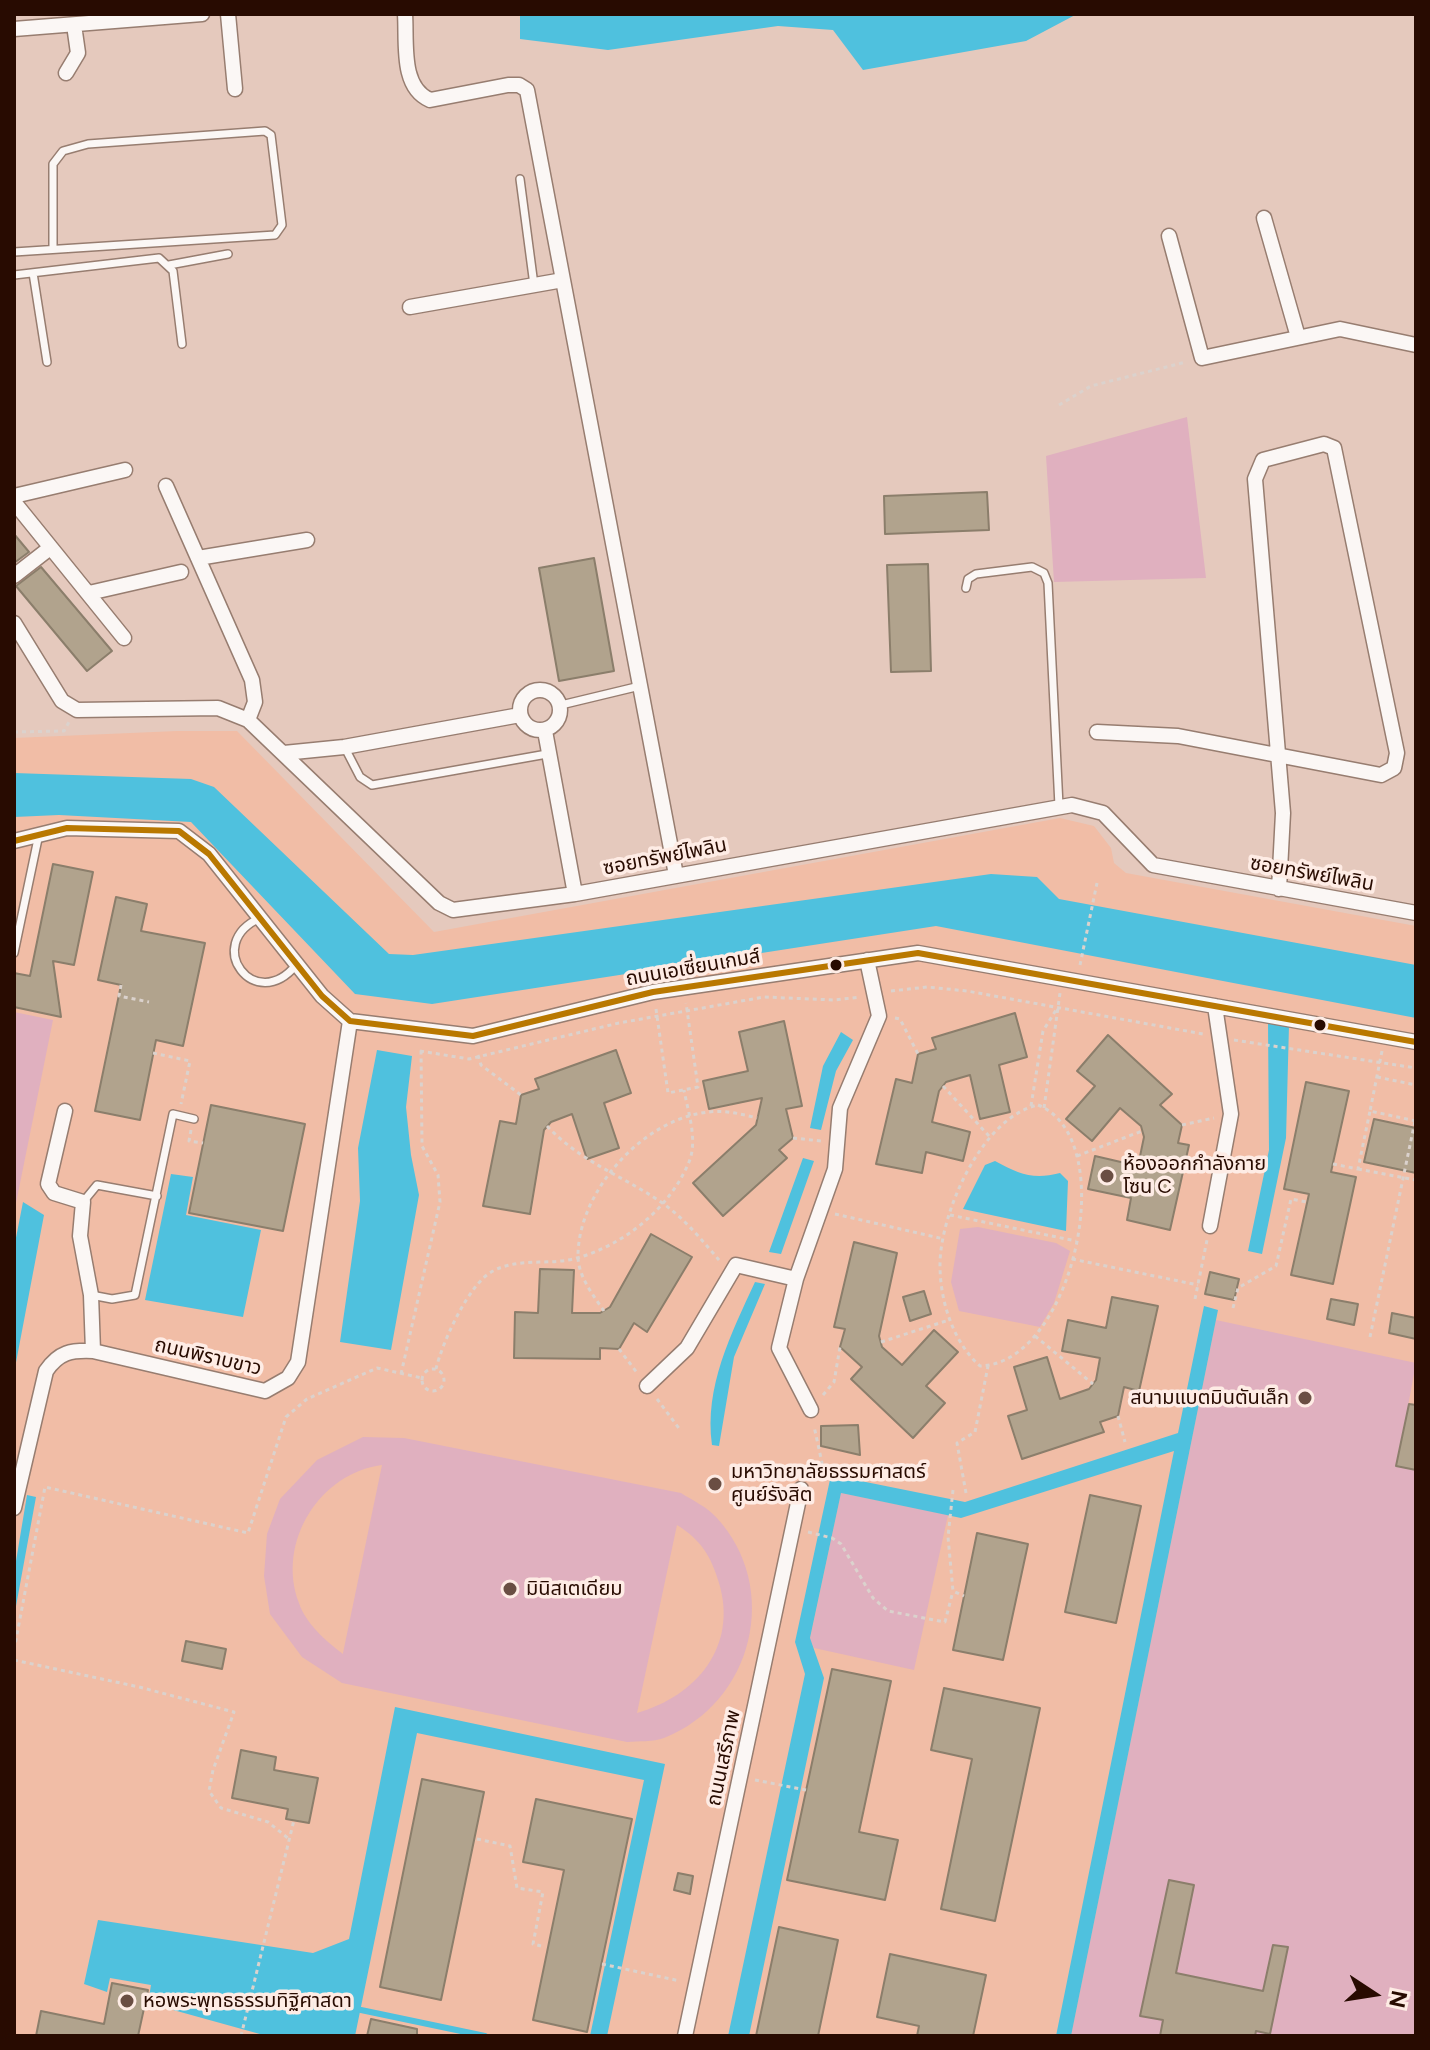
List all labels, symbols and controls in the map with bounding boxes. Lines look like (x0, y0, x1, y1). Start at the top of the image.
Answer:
street label: ซอยทรัพย์ไพลิน (601, 833, 729, 881)
street label: ซอยทรัพย์ไพลิน (1248, 851, 1376, 897)
street label: ถนนเอเซี่ยนเกมส์ (624, 944, 762, 992)
unlabelled marker (828, 957, 844, 973)
unlabelled marker (1312, 1017, 1328, 1033)
place label: ห้องออกกำลังกาย โซน C (1123, 1152, 1266, 1199)
marker: ห้องออกกำลังกาย โซน C (1098, 1167, 1116, 1185)
street label: ถนนพิราบขาว (152, 1333, 264, 1381)
place label: สนามแบตมินตันเล็ก (1130, 1386, 1289, 1410)
marker: สนามแบตมินตันเล็ก (1296, 1389, 1314, 1407)
place label: มหาวิทยาลัยธรรมศาสตร์ ศูนย์รังสิต (731, 1460, 926, 1507)
marker: มหาวิทยาลัยธรรมศาสตร์ ศูนย์รังสิต (706, 1475, 724, 1493)
place label: มินิสเตเดียม (526, 1577, 623, 1601)
marker: มินิสเตเดียม (501, 1580, 519, 1598)
street label: ถนนเสรีภาพ (702, 1708, 746, 1808)
north arrow (1334, 1954, 1414, 2034)
text: N (1383, 1988, 1413, 2010)
place label: หอพระพุทธธรรมทิฐิศาสดา (143, 1989, 352, 2013)
marker: หอพระพุทธธรรมทิฐิศาสดา (118, 1992, 136, 2010)

